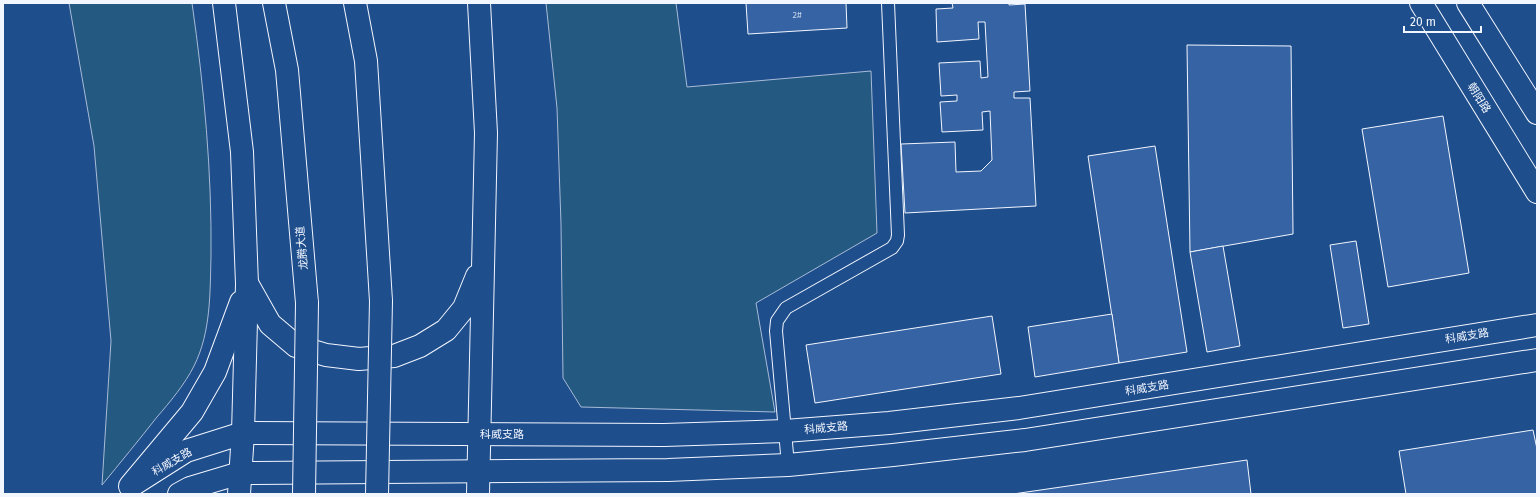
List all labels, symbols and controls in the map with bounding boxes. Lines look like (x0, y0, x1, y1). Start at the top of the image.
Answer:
scale bar (1404, 8, 1481, 34)
house number: 2# (792, 10, 802, 20)
text: 20 m (1410, 15, 1436, 29)
street label: 朝阳路 (1465, 81, 1493, 115)
street label: 龙腾大道 (294, 226, 310, 270)
street label: 科威支路 (1444, 326, 1490, 346)
street label: 科威支路 (1124, 378, 1170, 398)
street label: 科威支路 (804, 420, 848, 436)
street label: 科威支路 (480, 428, 524, 441)
street label: 科威支路 (150, 445, 194, 479)

